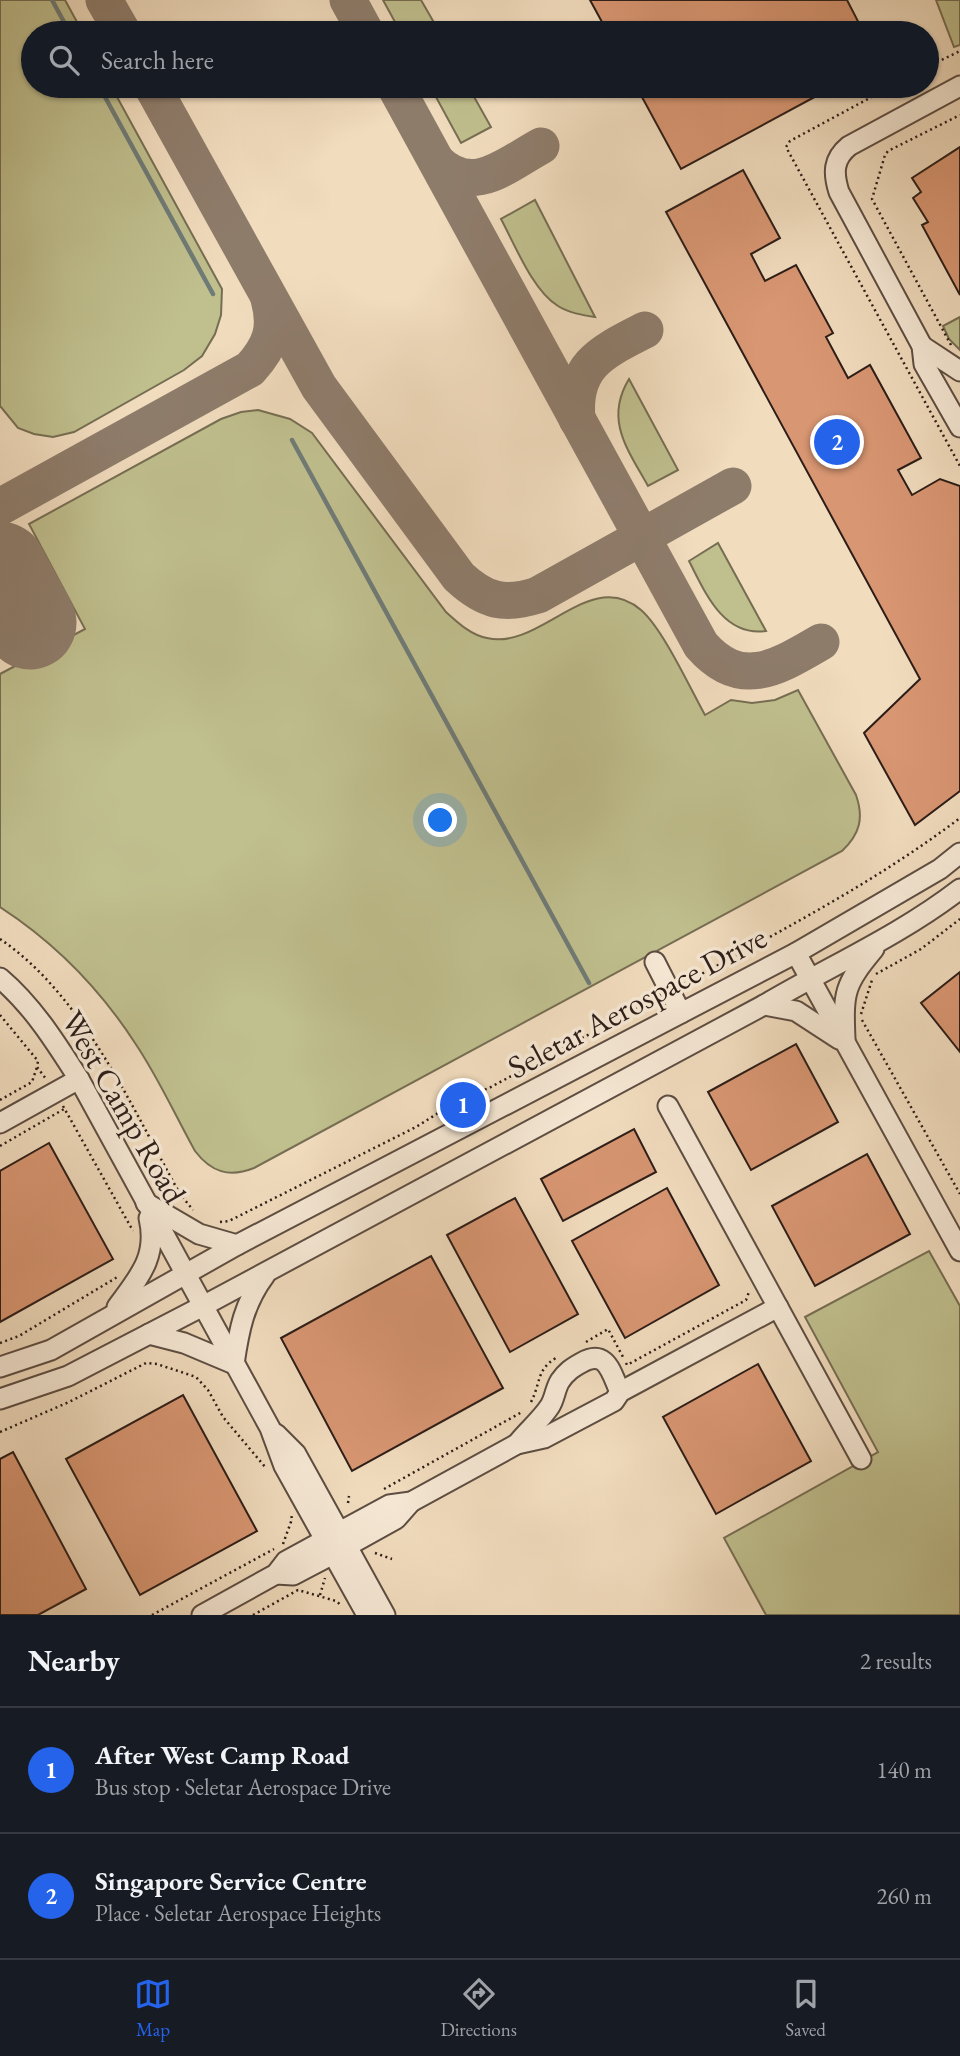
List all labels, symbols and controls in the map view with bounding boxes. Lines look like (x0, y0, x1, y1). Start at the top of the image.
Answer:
search box (21, 21, 939, 98)
icon: search (45, 41, 83, 79)
text: Search here (101, 43, 214, 77)
pin: 2 (814, 416, 860, 468)
your location (423, 803, 457, 837)
street label: Seletar Aerospace Drive (500, 916, 774, 1088)
street label: West Camp Road (52, 1003, 197, 1212)
pin: 1 (440, 1079, 486, 1131)
text: Nearby (28, 1641, 120, 1680)
text: 2 results (860, 1646, 932, 1676)
text: After West Camp Road (95, 1738, 350, 1772)
text: 1 (45, 1755, 57, 1785)
text: 140 m (876, 1755, 932, 1785)
text: Bus stop · Seletar Aerospace Drive (95, 1772, 391, 1802)
text: Singapore Service Centre (95, 1864, 367, 1898)
text: 2 (45, 1881, 57, 1911)
text: 260 m (876, 1881, 932, 1911)
text: Place · Seletar Aerospace Heights (95, 1898, 381, 1928)
tab: Map (134, 1975, 172, 2042)
tab: Directions (440, 1975, 517, 2042)
tab: Saved (785, 1975, 826, 2042)

